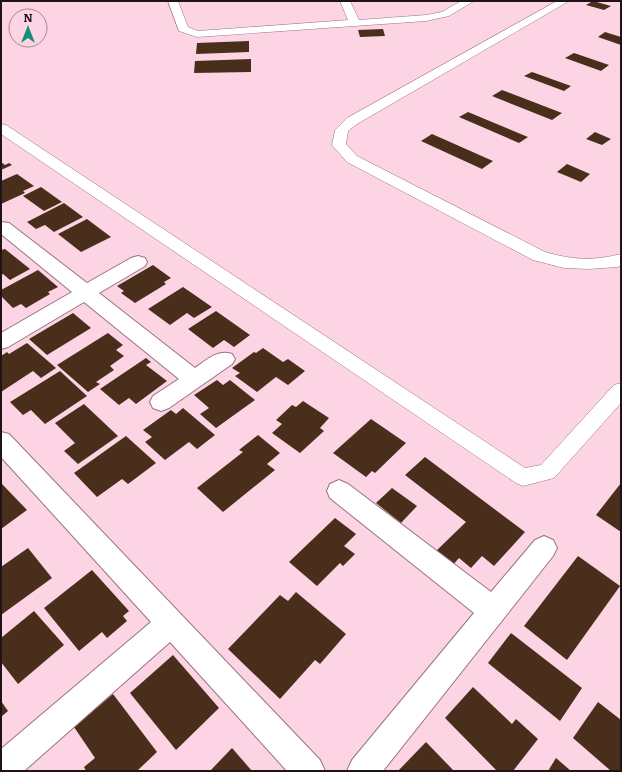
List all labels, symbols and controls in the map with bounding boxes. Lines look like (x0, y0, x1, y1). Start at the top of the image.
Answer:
north arrow (8, 8, 48, 48)
text: N (23, 9, 33, 25)

